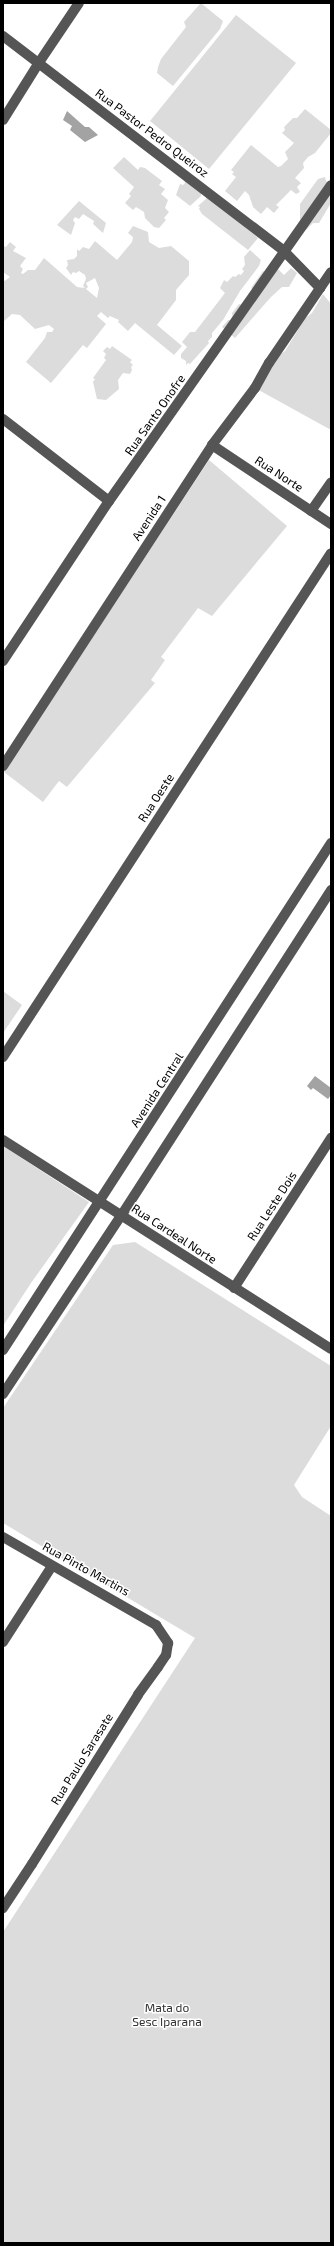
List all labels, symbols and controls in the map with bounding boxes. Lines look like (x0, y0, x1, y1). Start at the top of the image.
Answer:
street label: Rua Pastor Pedro Queiroz (92, 86, 212, 180)
street label: Rua Santo Onofre (122, 372, 188, 458)
street label: Rua Norte (252, 453, 306, 495)
street label: Avenida 1 (129, 493, 169, 543)
street label: Rua Oeste (135, 771, 177, 825)
street label: Avenida Central (128, 1050, 186, 1130)
street label: Rua Leste Dois (244, 1169, 300, 1243)
street label: Rua Cardeal Norte (129, 1201, 219, 1267)
street label: Rua Pinto Martins (40, 1539, 132, 1599)
street label: Rua Paulo Sarasate (48, 1710, 116, 1808)
park label: Mata do Sesc Iparana (132, 2001, 202, 2029)

